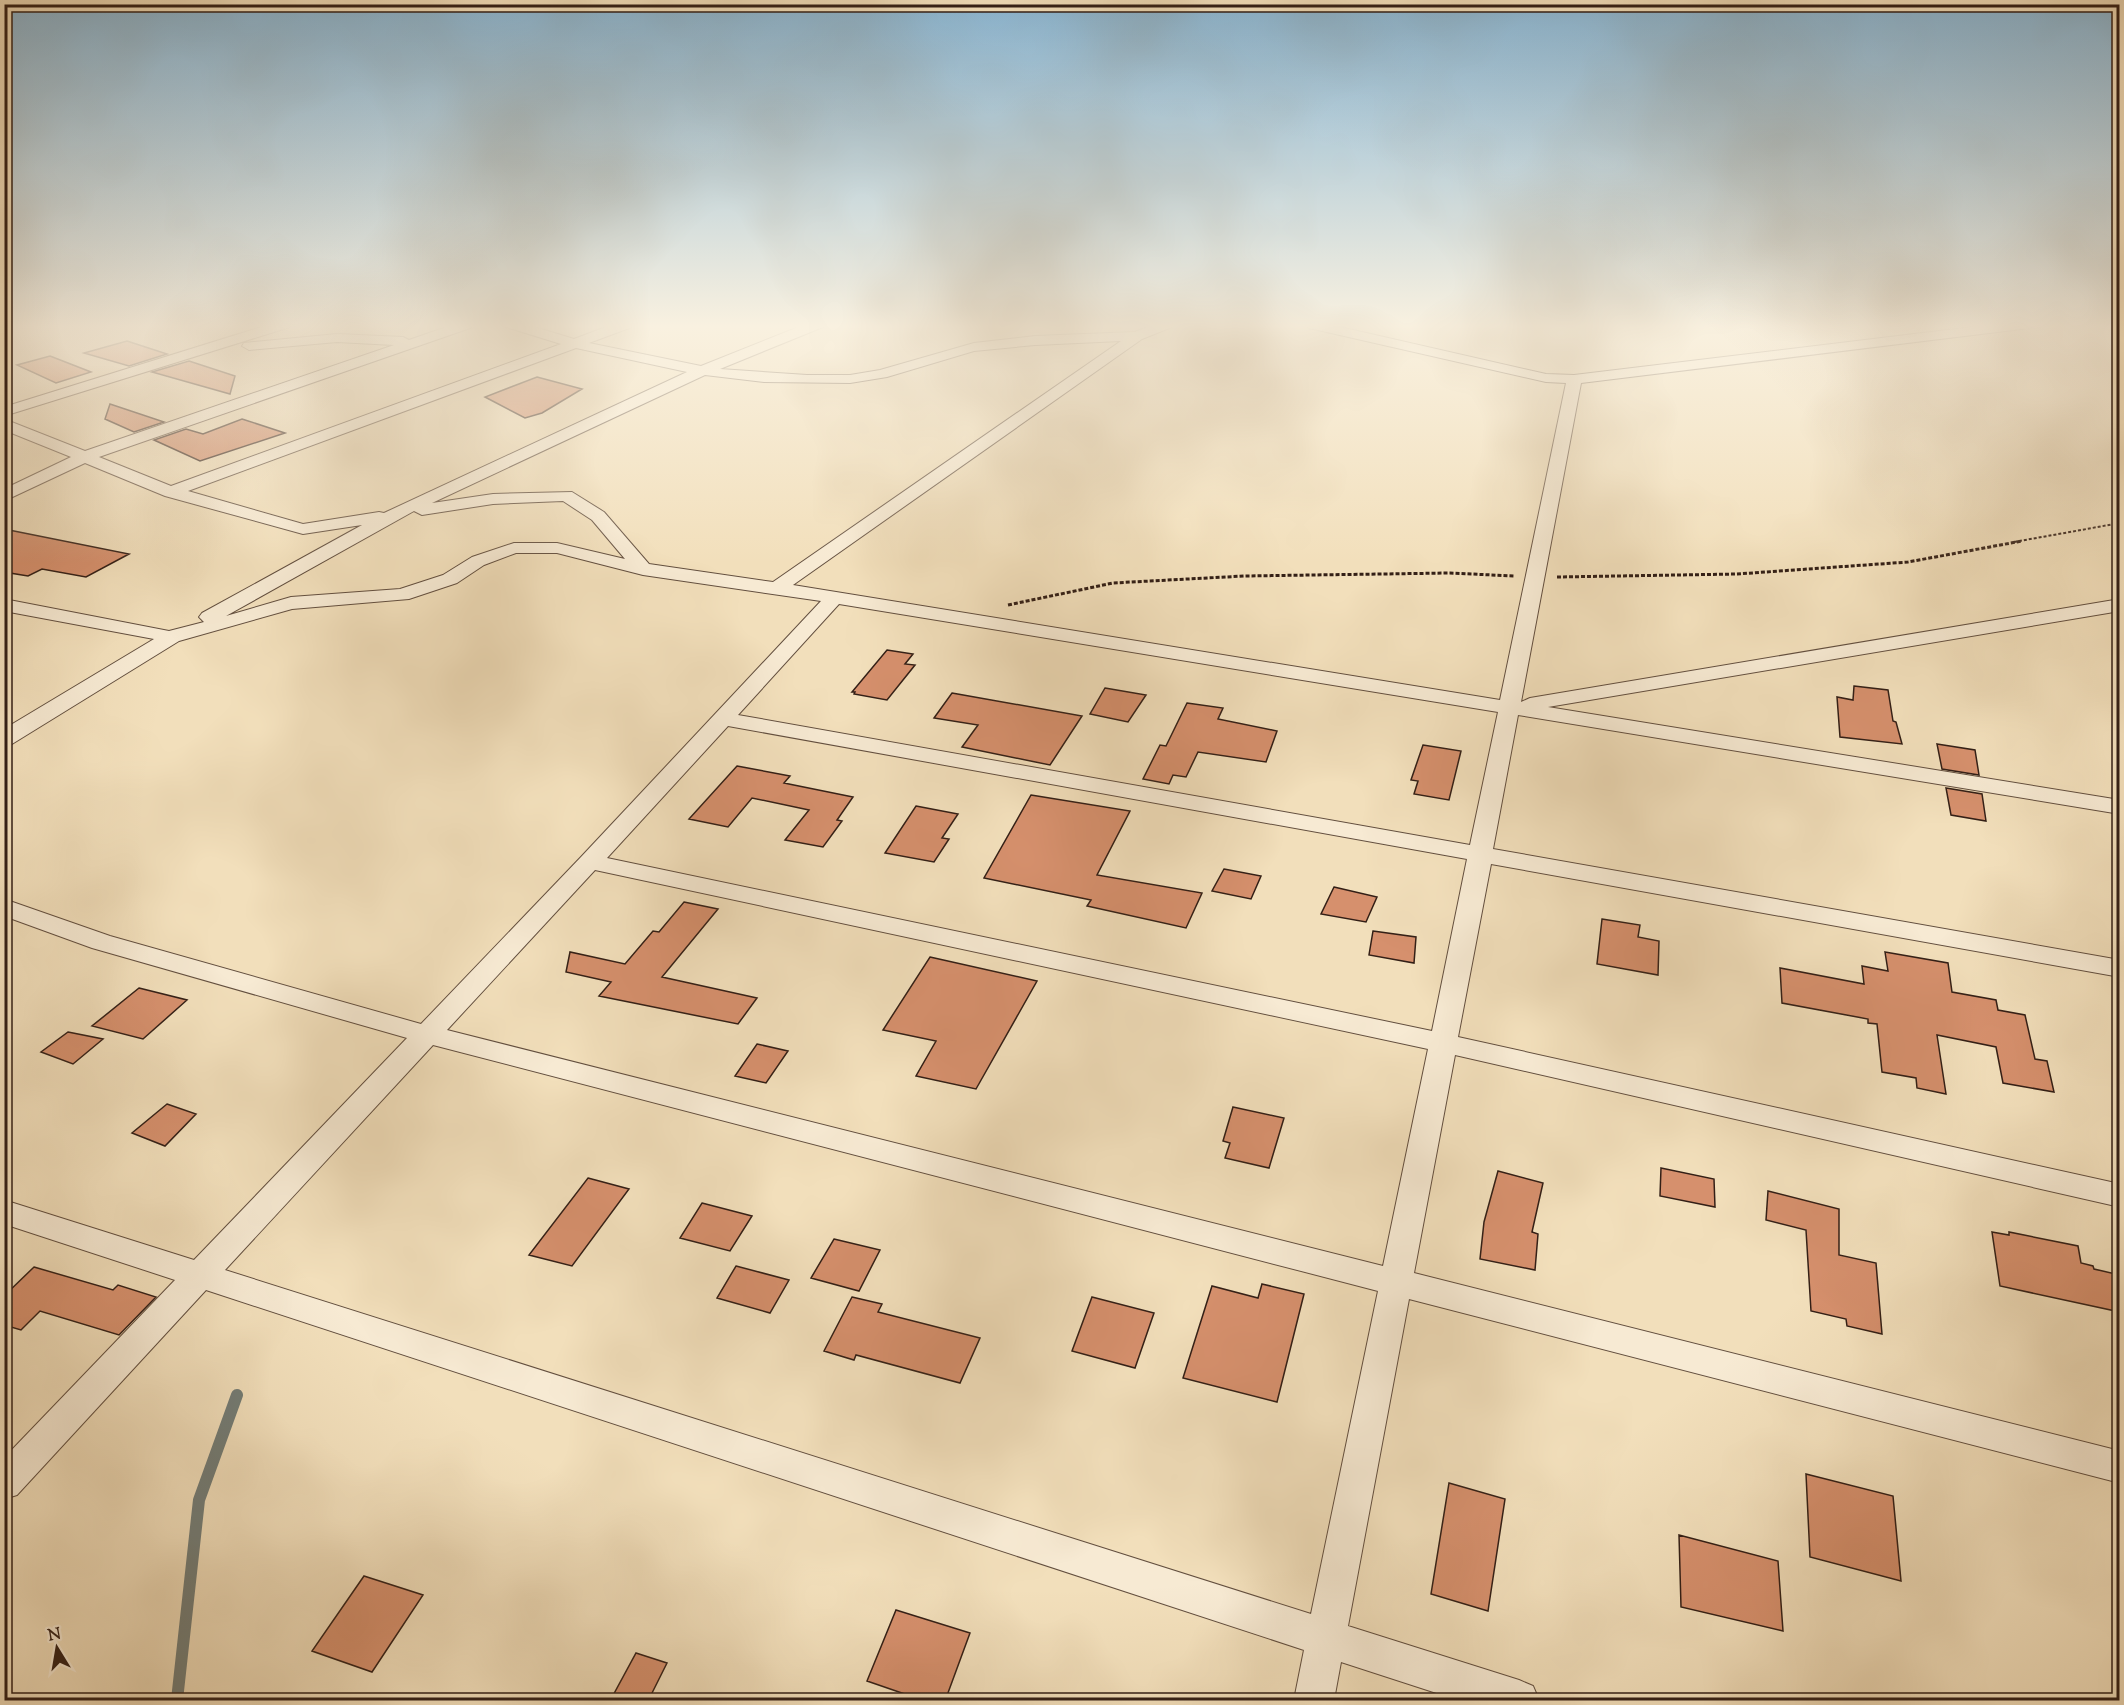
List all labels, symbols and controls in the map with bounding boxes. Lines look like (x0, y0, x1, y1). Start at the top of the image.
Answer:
north arrow (27, 1618, 87, 1678)
text: N (46, 1623, 63, 1648)

